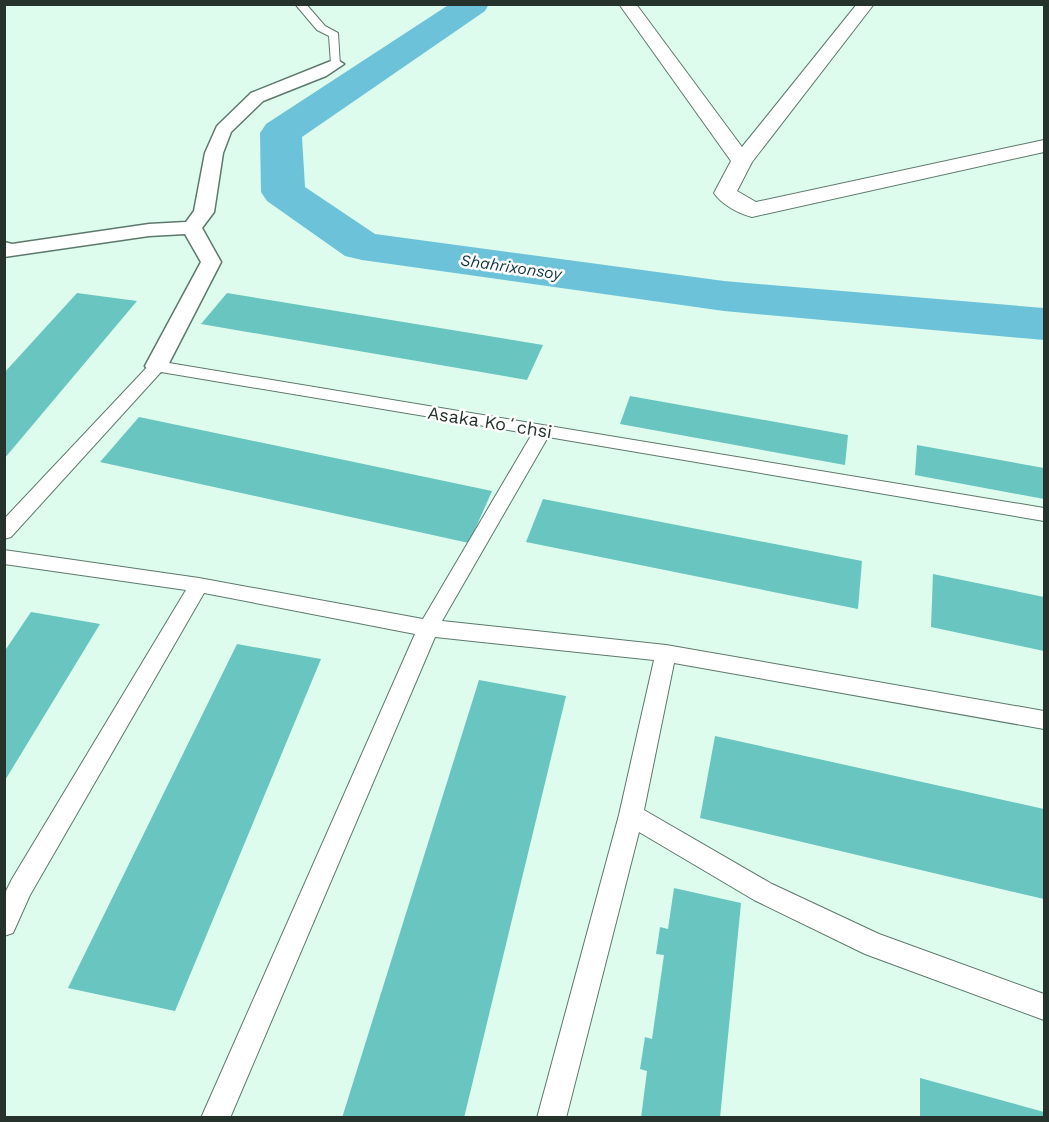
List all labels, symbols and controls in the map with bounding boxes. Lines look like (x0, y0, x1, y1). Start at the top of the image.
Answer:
water label: Shahrixonsoy (459, 251, 564, 284)
street label: Asaka Koʻchsi (426, 402, 554, 442)

